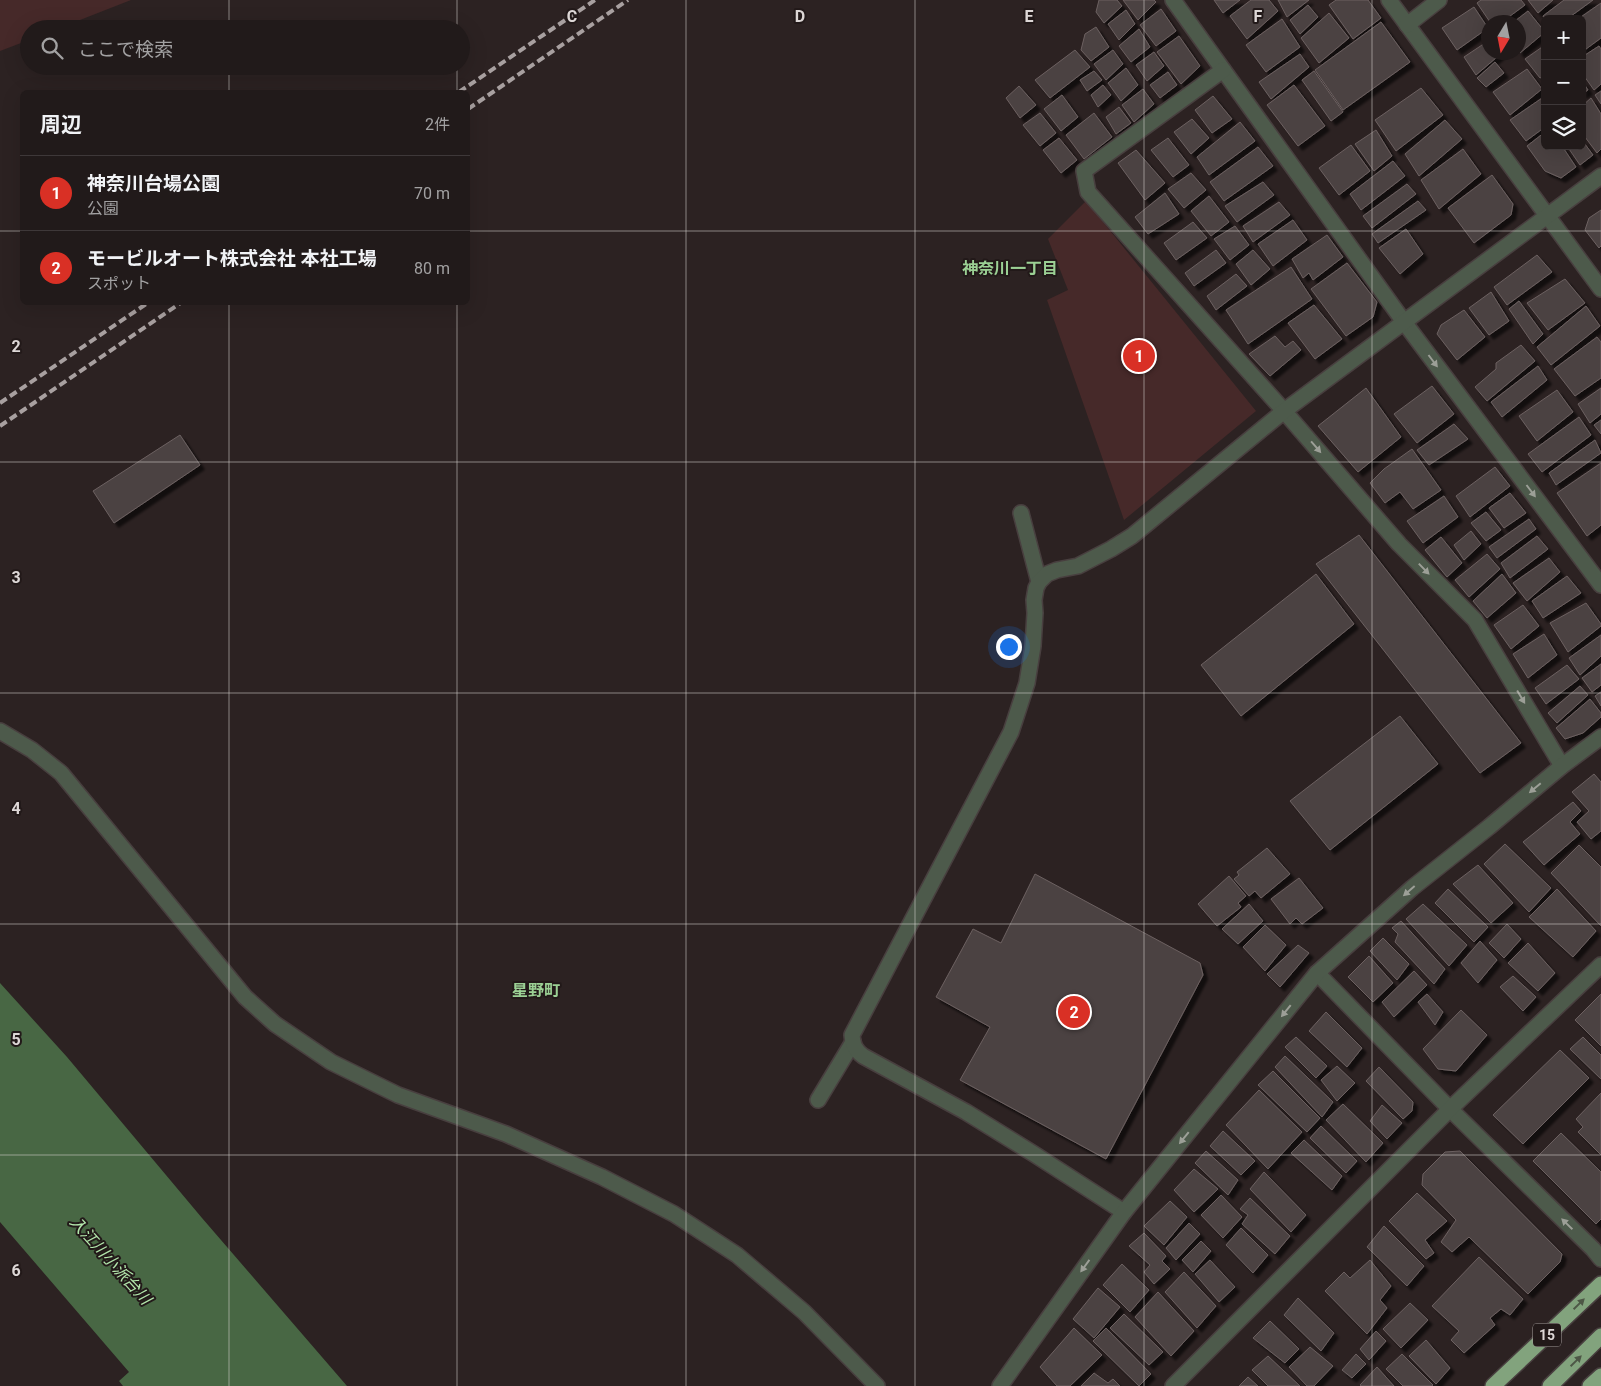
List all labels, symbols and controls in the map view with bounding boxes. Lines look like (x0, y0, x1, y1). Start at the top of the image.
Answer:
text: C (567, 7, 577, 26)
text: D (795, 7, 805, 26)
text: E (1025, 7, 1034, 26)
text: F (1254, 7, 1263, 26)
north arrow (1481, 15, 1526, 60)
map controls (1541, 15, 1586, 150)
button: + (1541, 15, 1586, 60)
search box (20, 20, 470, 75)
icon: search (38, 34, 66, 62)
text: ここで検索 (78, 38, 173, 61)
button: − (1541, 60, 1586, 105)
button: layers (1541, 105, 1586, 150)
text: 周辺 (40, 113, 82, 137)
text: 2件 (425, 115, 450, 134)
text: 神奈川台場公園 (87, 172, 220, 195)
text: 1 (51, 184, 61, 203)
text: 70 m (414, 184, 450, 203)
text: 公園 (87, 199, 119, 218)
text: モービルオート株式会社 本社工場 (87, 247, 377, 270)
text: 2 (51, 259, 61, 278)
text: 80 m (414, 259, 450, 278)
district label: 神奈川一丁目 (962, 259, 1058, 278)
text: スポット (87, 274, 151, 293)
text: 2 (11, 337, 21, 356)
pin: 1 (1123, 337, 1155, 375)
one-way arrow (1428, 354, 1439, 367)
one-way arrow (1310, 441, 1322, 453)
one-way arrow (1525, 484, 1536, 497)
one-way arrow (1418, 562, 1430, 574)
text: 3 (11, 568, 21, 587)
your location (996, 634, 1022, 660)
one-way arrow (1517, 691, 1526, 704)
one-way arrow (1529, 783, 1542, 794)
text: 4 (11, 799, 21, 818)
one-way arrow (1403, 885, 1416, 896)
district label: 星野町 (512, 981, 560, 1000)
pin: 2 (1058, 993, 1090, 1031)
one-way arrow (1281, 1004, 1292, 1017)
text: 5 (11, 1030, 21, 1049)
one-way arrow (1178, 1131, 1189, 1144)
water label: 入江川小派台川 (66, 1212, 156, 1310)
one-way arrow (1561, 1218, 1573, 1230)
one-way arrow (1080, 1259, 1090, 1273)
text: 6 (11, 1261, 21, 1280)
one-way arrow (1573, 1298, 1585, 1310)
road number: 15 (1533, 1324, 1561, 1346)
one-way arrow (1569, 1355, 1581, 1367)

